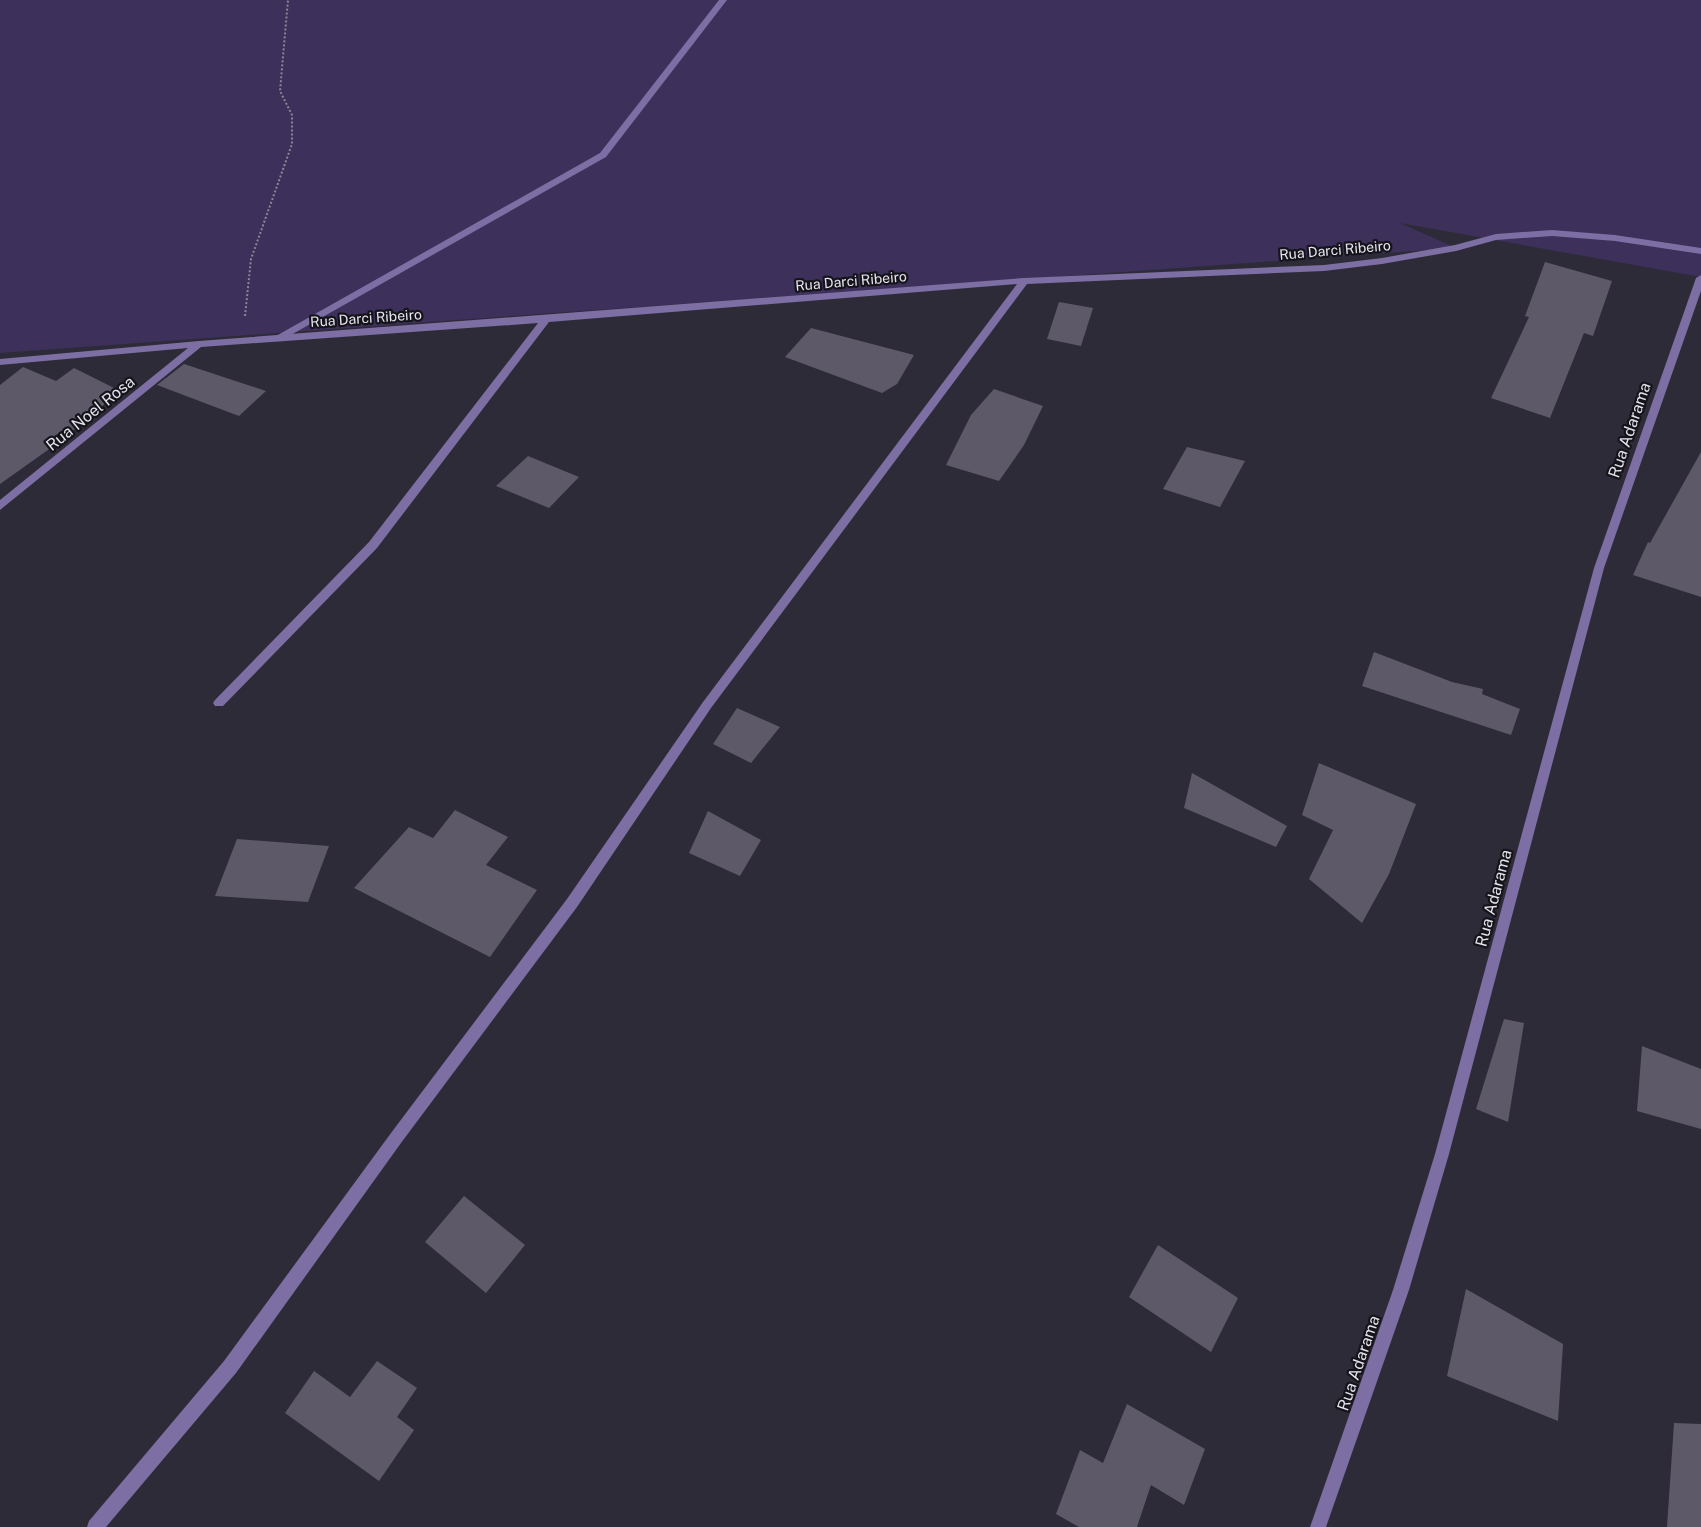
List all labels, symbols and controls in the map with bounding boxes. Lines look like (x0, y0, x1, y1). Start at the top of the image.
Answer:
street label: Rua Darci Ribeiro (1279, 237, 1392, 263)
street label: Rua Darci Ribeiro (795, 268, 908, 294)
street label: Rua Darci Ribeiro (310, 306, 422, 330)
street label: Rua Noel Rosa (42, 372, 138, 455)
street label: Rua Adarama (1604, 380, 1655, 480)
street label: Rua Adarama (1471, 848, 1516, 949)
street label: Rua Adarama (1333, 1313, 1384, 1413)

